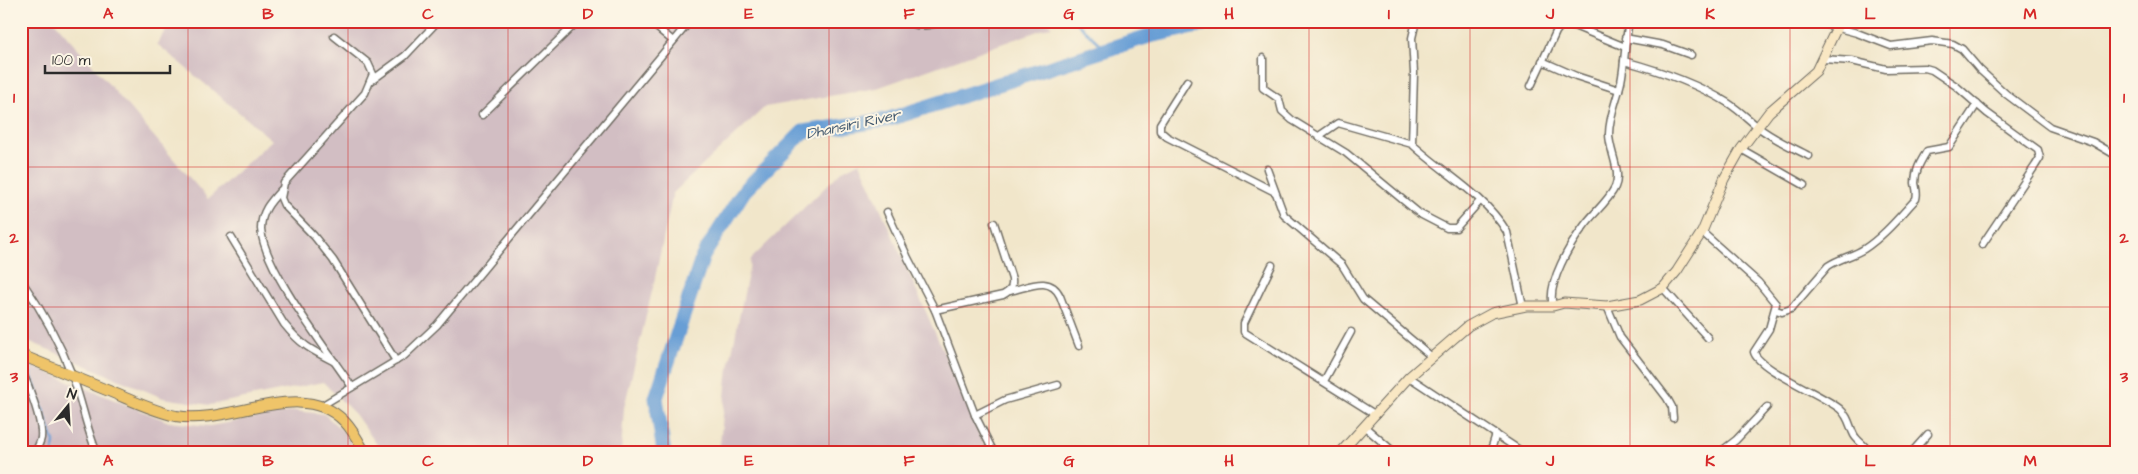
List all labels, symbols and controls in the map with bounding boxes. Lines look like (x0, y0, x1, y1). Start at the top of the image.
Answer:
text: A (103, 3, 114, 25)
text: B (262, 3, 274, 25)
text: C (422, 3, 434, 25)
text: D (583, 3, 594, 25)
text: E (744, 3, 754, 25)
text: F (903, 3, 915, 25)
text: G (1063, 3, 1075, 25)
text: H (1224, 3, 1234, 25)
text: I (1388, 3, 1390, 25)
text: J (1545, 3, 1555, 25)
text: K (1705, 3, 1715, 25)
text: L (1864, 3, 1876, 25)
text: M (2023, 3, 2037, 25)
scale bar (45, 42, 170, 74)
text: 100 m (52, 50, 91, 71)
text: 1 (13, 87, 16, 109)
text: 1 (2123, 87, 2126, 109)
water label: Dhansiri River (804, 104, 904, 145)
text: 2 (8, 227, 19, 249)
text: 2 (2118, 227, 2129, 249)
text: 3 (9, 366, 19, 388)
text: 3 (2119, 366, 2129, 388)
north arrow (42, 382, 92, 432)
text: N (64, 384, 79, 406)
text: A (103, 450, 114, 472)
text: B (262, 450, 274, 472)
text: C (422, 450, 434, 472)
text: D (583, 450, 594, 472)
text: E (744, 450, 754, 472)
text: F (903, 450, 915, 472)
text: G (1063, 450, 1075, 472)
text: H (1224, 450, 1234, 472)
text: I (1388, 450, 1390, 472)
text: J (1545, 450, 1555, 472)
text: K (1705, 450, 1715, 472)
text: L (1864, 450, 1876, 472)
text: M (2023, 450, 2037, 472)

